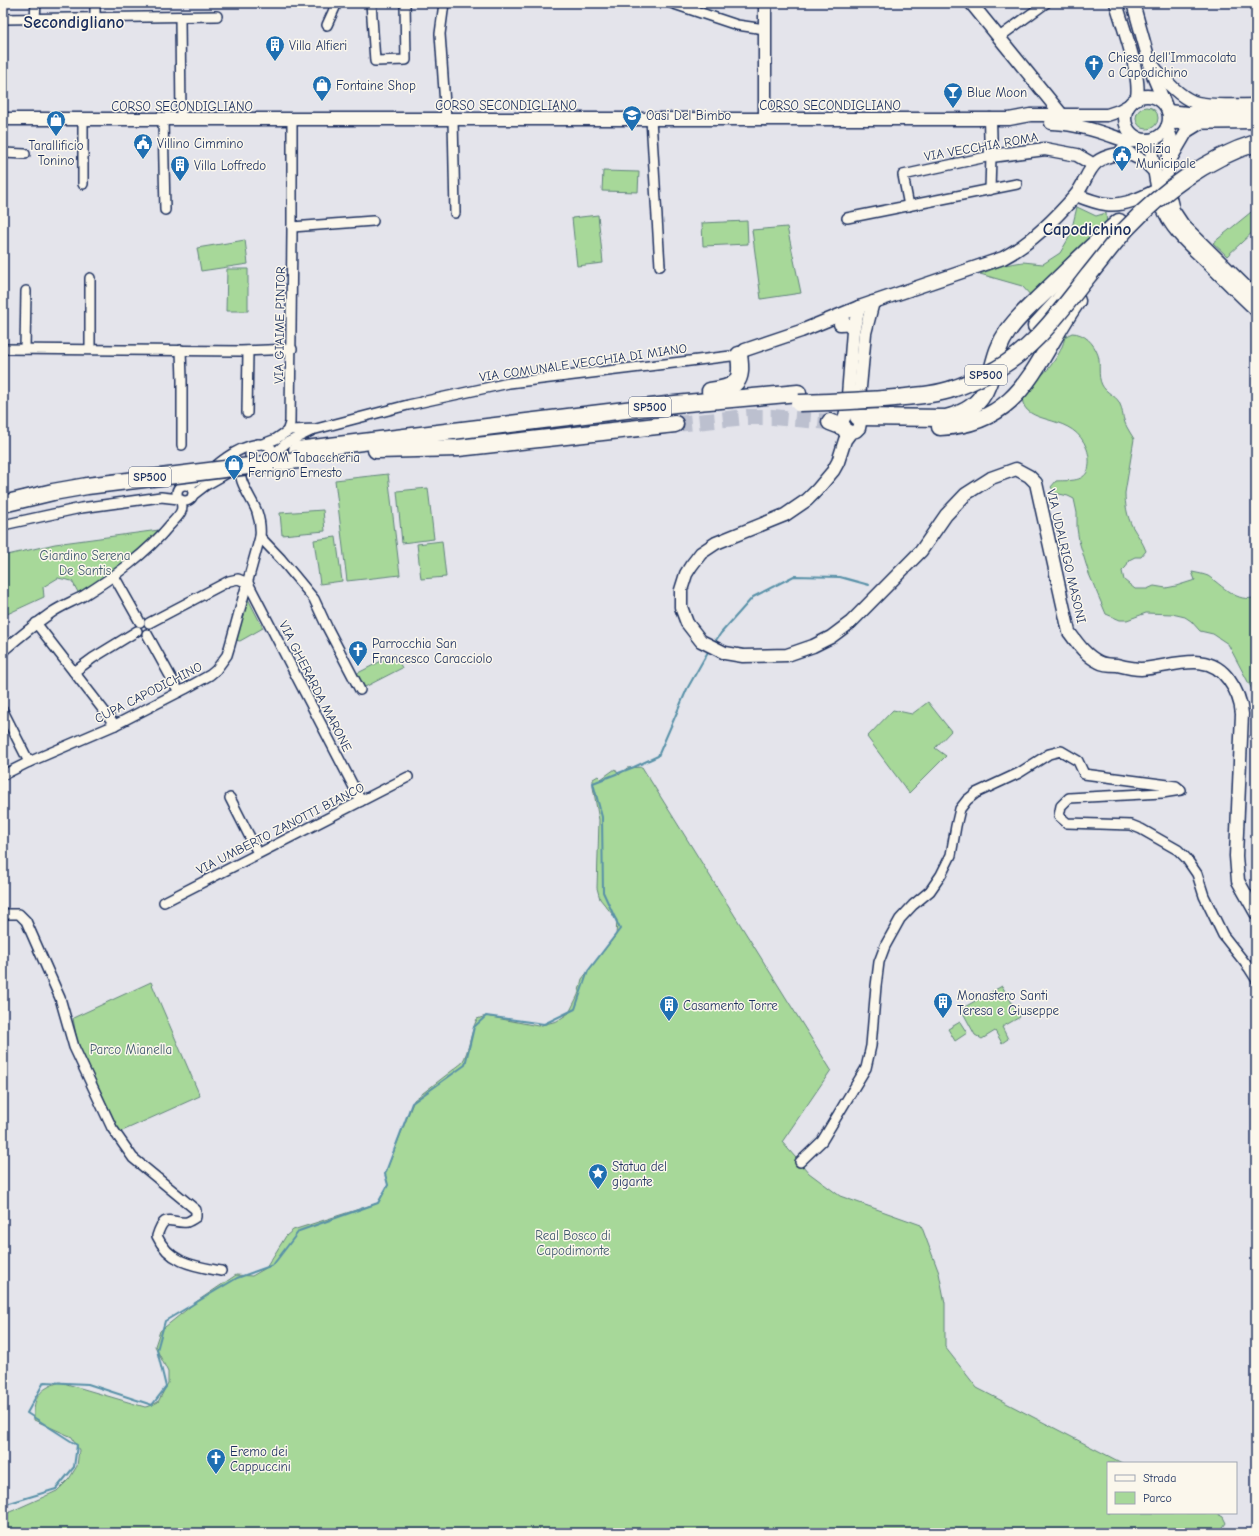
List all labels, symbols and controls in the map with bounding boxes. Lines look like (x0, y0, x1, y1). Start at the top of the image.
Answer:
district label: Secondigliano (24, 13, 125, 32)
building icon: Villa Alfieri (264, 34, 286, 62)
place label: Villa Alfieri (289, 38, 347, 53)
place label: Chiesa dell'Immacolata a Capodichino (1108, 50, 1237, 80)
church icon: Chiesa dell'Immacolata a Capodichino (1083, 53, 1105, 81)
shop icon: Fontaine Shop (311, 74, 333, 102)
place label: Fontaine Shop (336, 78, 416, 93)
bar icon: Blue Moon (942, 81, 964, 109)
place label: Blue Moon (967, 85, 1027, 100)
street label: CORSO SECONDIGLIANO (435, 98, 577, 113)
street label: CORSO SECONDIGLIANO (759, 98, 901, 113)
street label: CORSO SECONDIGLIANO (111, 99, 253, 114)
school or university icon: Oasi Del Bimbo (621, 104, 643, 132)
place label: Oasi Del Bimbo (646, 108, 731, 123)
shop icon: Tarallificio Tonino (45, 109, 67, 137)
street label: VIA VECCHIA ROMA (923, 129, 1040, 164)
public building icon: Villino Cimmino (132, 132, 154, 160)
place label: Villino Cimmino (157, 136, 244, 151)
place label: Tarallificio Tonino (28, 138, 84, 168)
place label: Polizia Municipale (1136, 141, 1196, 171)
public building icon: Polizia Municipale (1111, 144, 1133, 172)
building icon: Villa Loffredo (169, 154, 191, 182)
place label: Villa Loffredo (194, 158, 266, 173)
district label: Capodichino (1043, 220, 1132, 239)
street label: VIA GIAIME PINTOR (271, 266, 288, 384)
street label: VIA COMUNALE VECCHIA DI MIANO (478, 340, 688, 385)
road number: SP500 (965, 365, 1007, 385)
road number: SP500 (629, 397, 671, 417)
place label: PLOOM Tabaccheria Ferrigno Ernesto (248, 450, 360, 480)
shop icon: PLOOM Tabaccheria Ferrigno Ernesto (223, 453, 245, 481)
road number: SP500 (129, 467, 171, 487)
street label: VIA UDALRIGO MASONI (1044, 488, 1089, 625)
park label: Giardino Serena De Santis (39, 548, 131, 578)
street label: VIA GHERARDA MARONE (276, 618, 355, 754)
place label: Parrocchia San Francesco Caracciolo (372, 636, 492, 666)
church icon: Parrocchia San Francesco Caracciolo (347, 639, 369, 667)
street label: CUPA CAPODICHINO (92, 659, 205, 726)
street label: VIA UMBERTO ZANOTTI BIANCO (194, 779, 367, 877)
place label: Monastero Santi Teresa e Giuseppe (957, 988, 1060, 1018)
building icon: Monastero Santi Teresa e Giuseppe (932, 991, 954, 1019)
building icon: Casamento Torre (658, 994, 680, 1022)
place label: Casamento Torre (683, 998, 778, 1013)
park label: Parco Mianella (90, 1042, 172, 1057)
place label: Statua del gigante (612, 1159, 667, 1189)
place icon: Statua del gigante (587, 1162, 609, 1190)
park label: Real Bosco di Capodimonte (535, 1228, 611, 1258)
place label: Eremo dei Cappuccini (230, 1444, 291, 1474)
church icon: Eremo dei Cappuccini (205, 1447, 227, 1475)
legend (1107, 1462, 1237, 1514)
text: Strada (1143, 1471, 1176, 1485)
text: Parco (1143, 1491, 1172, 1505)

